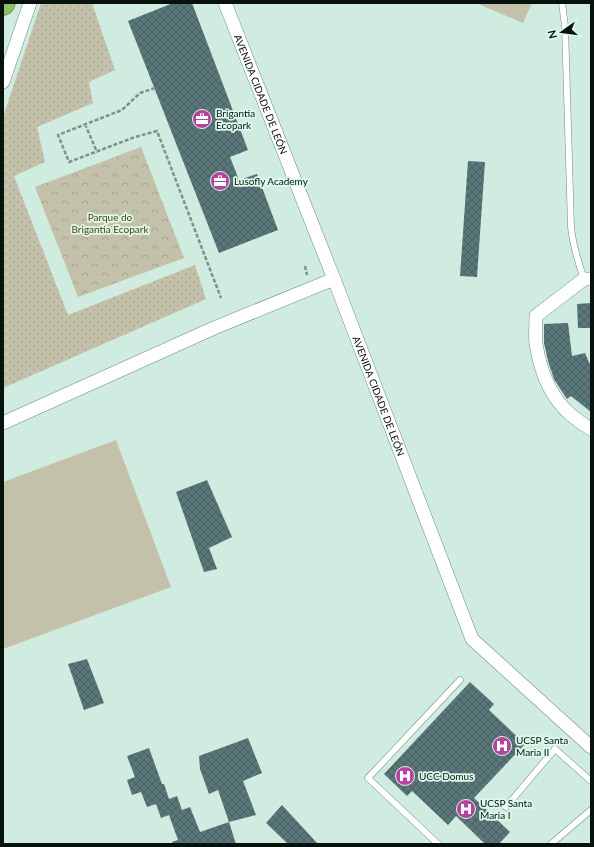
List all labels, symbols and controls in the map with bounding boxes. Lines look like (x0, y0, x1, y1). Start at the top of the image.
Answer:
north arrow (542, 12, 582, 52)
text: N (544, 29, 559, 40)
street label: AVENIDA CIDADE DE LEÓN (232, 33, 290, 156)
place label: Brigantia Ecopark (216, 107, 255, 131)
office icon: Brigantia Ecopark (191, 108, 213, 130)
office icon: Lusofly Academy (209, 170, 231, 192)
place label: Lusofly Academy (234, 175, 309, 187)
park label: Parque do Brigantia Ecopark (72, 211, 149, 235)
street label: AVENIDA CIDADE DE LEÓN (350, 334, 407, 458)
place label: UCSP Santa Maria II (516, 734, 568, 758)
hospital icon: UCSP Santa Maria II (491, 735, 513, 757)
hospital icon: UCC Domus (394, 765, 416, 787)
place label: UCC Domus (419, 770, 473, 782)
place label: UCSP Santa Maria I (480, 797, 532, 821)
hospital icon: UCSP Santa Maria I (455, 798, 477, 820)

